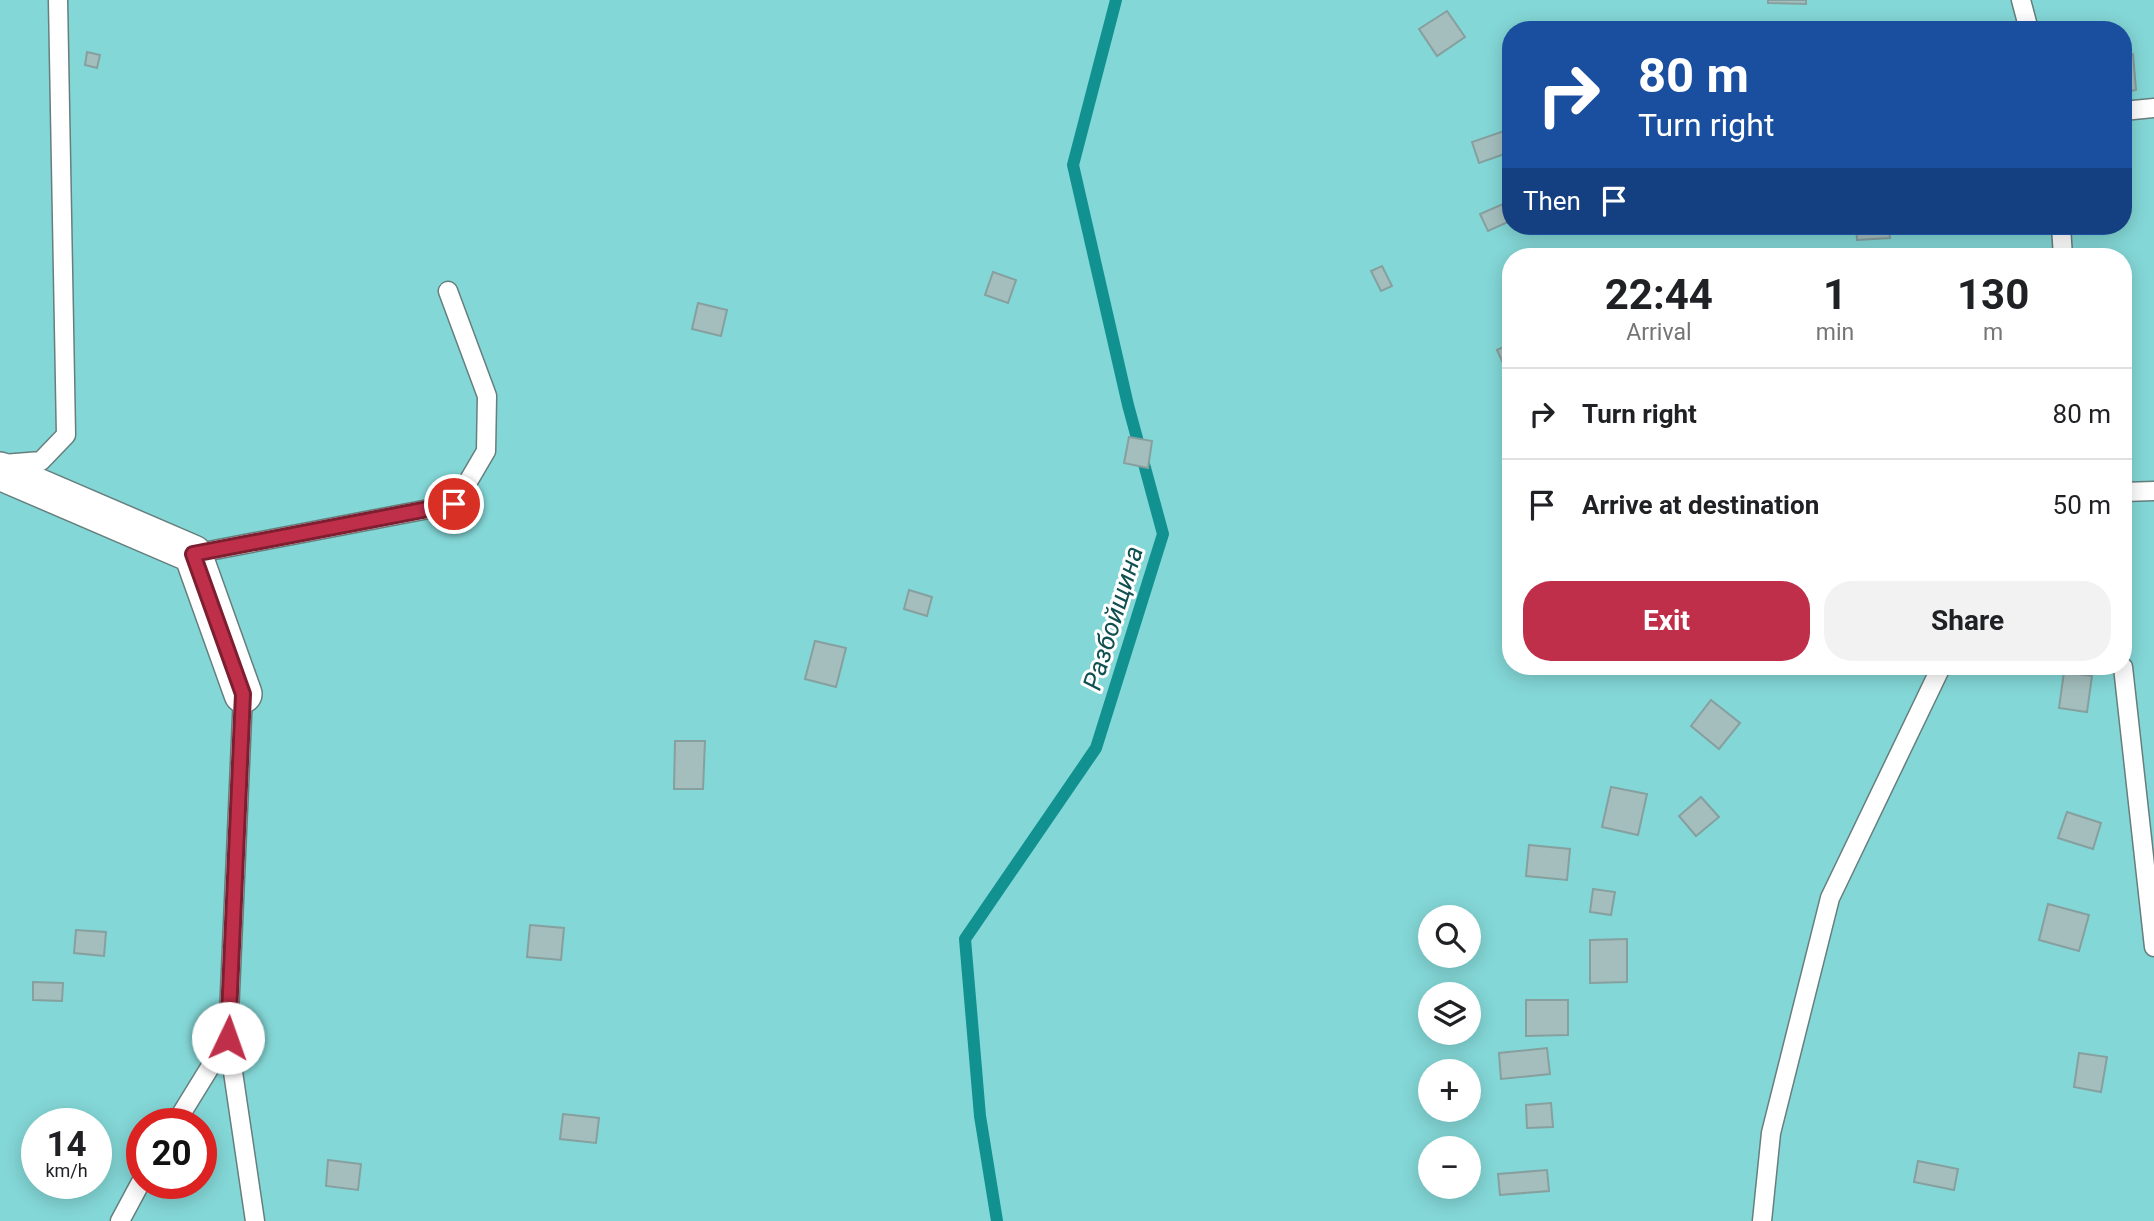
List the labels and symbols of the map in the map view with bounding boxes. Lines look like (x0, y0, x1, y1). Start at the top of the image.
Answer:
pin (424, 474, 484, 534)
water label: Разбойщина (1077, 542, 1149, 694)
position arrow (191, 1001, 265, 1075)
speed limit sign: 20 (126, 1108, 217, 1199)

